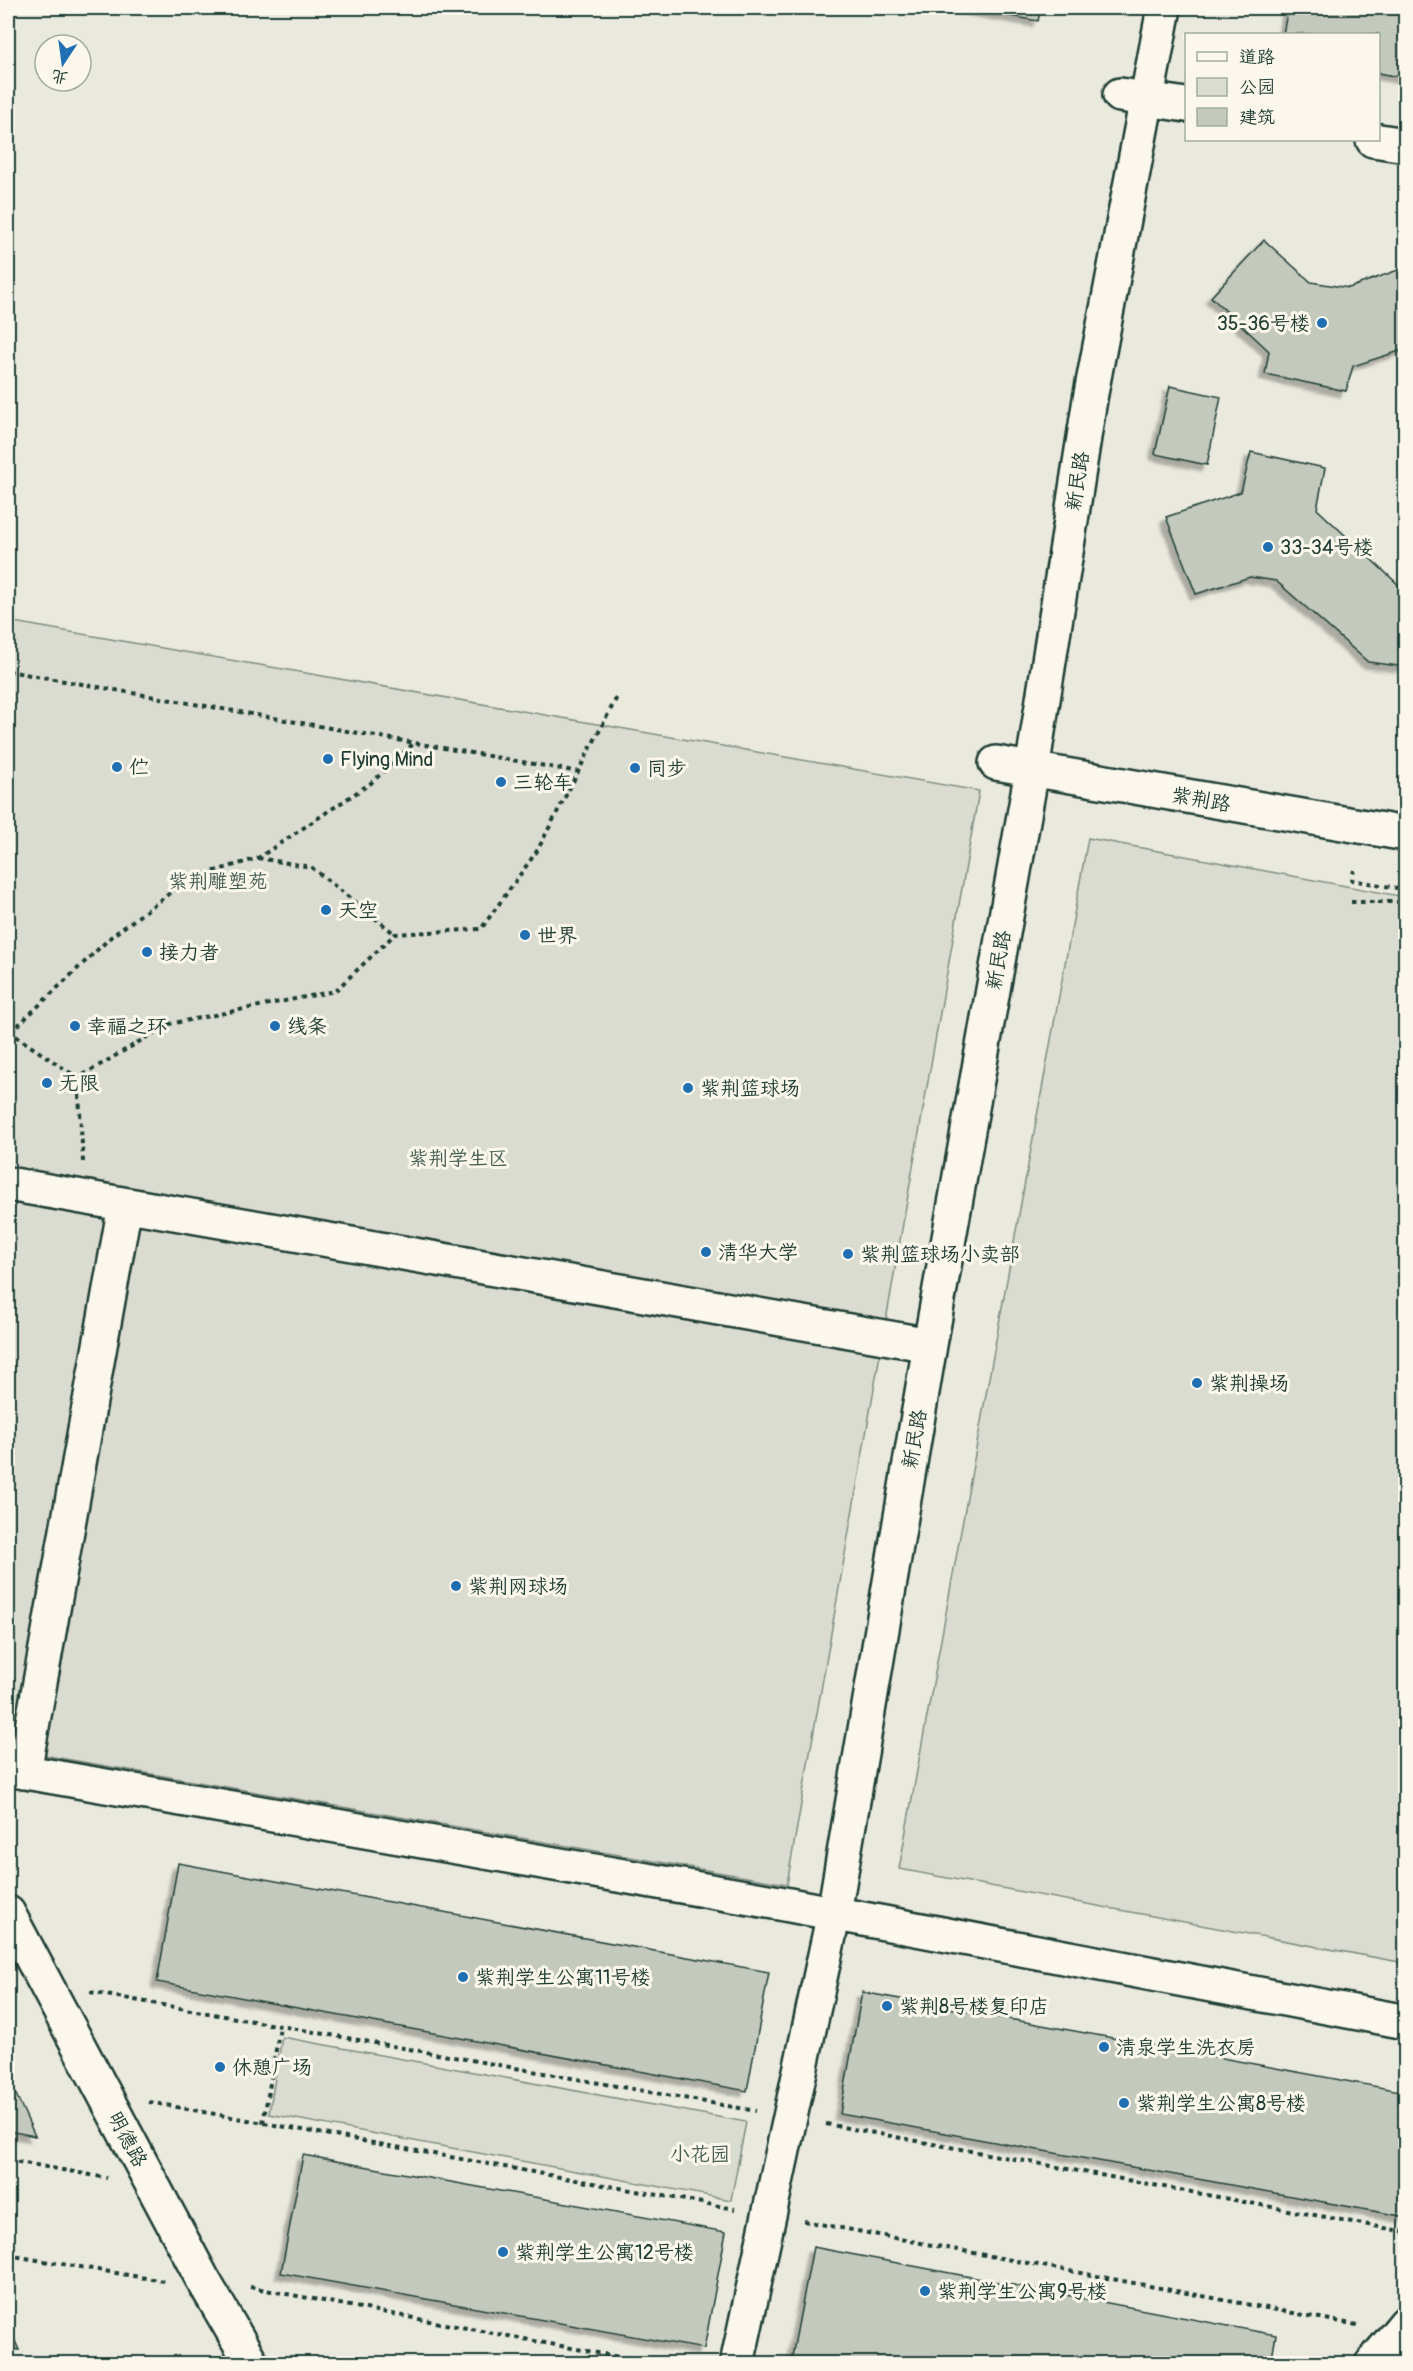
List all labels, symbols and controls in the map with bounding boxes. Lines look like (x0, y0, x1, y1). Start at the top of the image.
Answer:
north arrow (33, 33, 93, 93)
legend (1185, 33, 1380, 141)
text: 道路 (1239, 46, 1275, 69)
text: 北 (50, 65, 70, 88)
text: 公园 (1239, 76, 1275, 99)
text: 建筑 (1239, 106, 1275, 129)
place label: 35-36号楼 (1217, 311, 1310, 336)
marker: 35-36号楼 (1315, 316, 1329, 330)
street label: 新民路 (1060, 449, 1095, 513)
place label: 33-34号楼 (1280, 535, 1374, 560)
marker: 33-34号楼 (1261, 540, 1275, 554)
place label: Flying Mind (340, 747, 433, 772)
marker: Flying Mind (321, 752, 335, 766)
place label: 伫 (129, 755, 149, 780)
place label: 同步 (647, 756, 687, 781)
marker: 伫 (110, 760, 124, 774)
marker: 同步 (628, 761, 642, 775)
place label: 三轮车 (513, 770, 573, 795)
marker: 三轮车 (494, 775, 508, 789)
street label: 紫荆路 (1169, 782, 1234, 817)
park label: 紫荆雕塑苑 (168, 869, 268, 894)
place label: 天空 (338, 898, 378, 923)
marker: 天空 (319, 903, 333, 917)
place label: 世界 (537, 923, 577, 948)
street label: 新民路 (981, 927, 1016, 992)
marker: 世界 (518, 928, 532, 942)
place label: 接力者 (159, 940, 219, 965)
marker: 接力者 (140, 945, 154, 959)
place label: 幸福之环 (87, 1014, 167, 1039)
place label: 线条 (287, 1014, 327, 1039)
marker: 幸福之环 (68, 1019, 82, 1033)
marker: 线条 (268, 1019, 282, 1033)
place label: 无限 (59, 1071, 99, 1096)
marker: 无限 (40, 1076, 54, 1090)
place label: 紫荆篮球场 (700, 1076, 800, 1101)
marker: 紫荆篮球场 (681, 1081, 695, 1095)
park label: 紫荆学生区 (408, 1146, 508, 1171)
place label: 清华大学 (718, 1240, 798, 1265)
place label: 紫荆篮球场小卖部 (860, 1242, 1020, 1267)
marker: 清华大学 (699, 1245, 713, 1259)
marker: 紫荆篮球场小卖部 (841, 1247, 855, 1261)
place label: 紫荆操场 (1209, 1371, 1289, 1396)
marker: 紫荆操场 (1190, 1376, 1204, 1390)
street label: 新民路 (897, 1406, 932, 1471)
place label: 紫荆网球场 (468, 1574, 568, 1599)
marker: 紫荆网球场 (449, 1579, 463, 1593)
place label: 紫荆学生公寓11号楼 (475, 1965, 651, 1990)
marker: 紫荆学生公寓11号楼 (456, 1970, 470, 1984)
place label: 紫荆8号楼复印店 (899, 1994, 1049, 2019)
marker: 紫荆8号楼复印店 (880, 1999, 894, 2013)
place label: 清泉学生洗衣房 (1116, 2035, 1256, 2060)
marker: 清泉学生洗衣房 (1097, 2040, 1111, 2054)
place label: 休憩广场 (232, 2055, 312, 2080)
marker: 休憩广场 (213, 2060, 227, 2074)
place label: 紫荆学生公寓8号楼 (1136, 2091, 1306, 2116)
marker: 紫荆学生公寓8号楼 (1117, 2096, 1131, 2110)
street label: 明德路 (102, 2107, 153, 2172)
park label: 小花园 (670, 2142, 730, 2167)
place label: 紫荆学生公寓12号楼 (515, 2240, 694, 2265)
marker: 紫荆学生公寓12号楼 (496, 2245, 510, 2259)
place label: 紫荆学生公寓9号楼 (937, 2279, 1107, 2304)
marker: 紫荆学生公寓9号楼 (918, 2284, 932, 2298)

